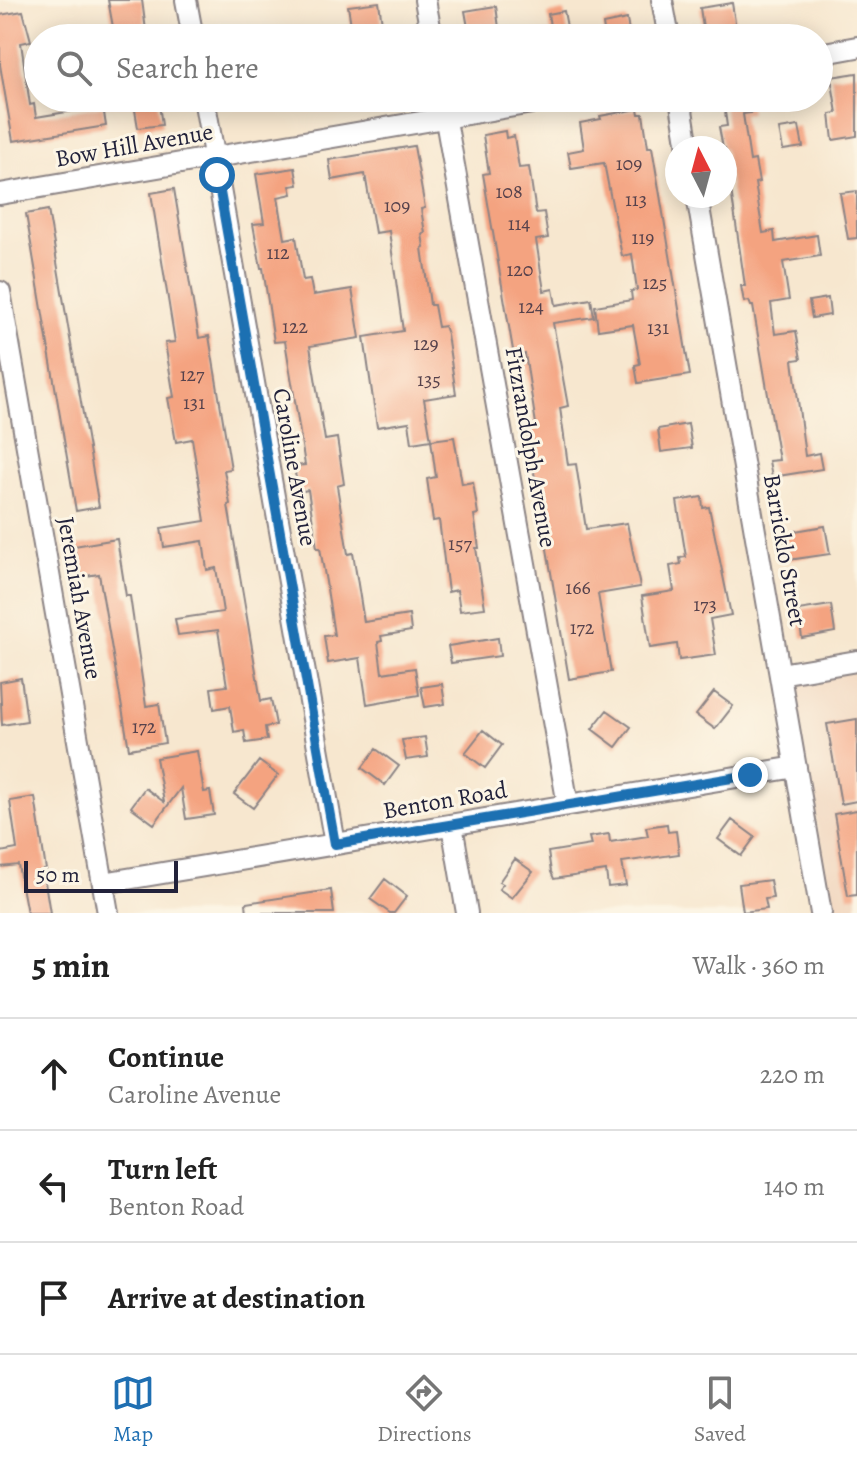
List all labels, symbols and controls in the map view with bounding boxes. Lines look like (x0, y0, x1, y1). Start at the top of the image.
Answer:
search box (24, 24, 833, 112)
icon: search (52, 46, 96, 90)
text: Search here (116, 48, 259, 88)
street label: Bow Hill Avenue (52, 115, 216, 175)
north arrow (665, 136, 737, 208)
house number: 109 (616, 150, 642, 177)
route start (199, 157, 235, 193)
house number: 108 (495, 178, 523, 205)
house number: 113 (625, 186, 647, 213)
house number: 109 (384, 192, 410, 219)
house number: 114 (508, 210, 530, 237)
house number: 119 (632, 224, 654, 251)
house number: 112 (266, 239, 290, 266)
house number: 120 (507, 256, 534, 283)
house number: 125 (643, 269, 667, 296)
house number: 124 (518, 293, 544, 320)
house number: 122 (282, 313, 308, 340)
house number: 131 (647, 314, 669, 341)
house number: 129 (413, 330, 439, 357)
street label: Fitzrandolph Avenue (498, 344, 564, 550)
house number: 127 (180, 361, 205, 388)
house number: 135 (417, 366, 441, 393)
street label: Caroline Avenue (265, 385, 325, 549)
house number: 131 (183, 389, 205, 416)
street label: Barricklo Street (756, 471, 814, 629)
street label: Jeremiah Avenue (50, 514, 110, 682)
house number: 157 (448, 530, 473, 557)
house number: 166 (565, 574, 591, 601)
house number: 173 (693, 591, 717, 618)
house number: 172 (570, 614, 595, 641)
house number: 172 (132, 713, 157, 740)
route end (732, 757, 768, 793)
street label: Benton Road (380, 773, 510, 827)
scale bar (24, 857, 178, 893)
text: 50 m (36, 860, 80, 890)
text: 5 min (32, 942, 110, 989)
text: Walk · 360 m (693, 948, 825, 983)
text: Continue (108, 1037, 224, 1077)
icon: ahead (32, 1052, 76, 1096)
text: 220 m (760, 1057, 825, 1092)
text: Caroline Avenue (108, 1077, 281, 1112)
text: Turn left (108, 1149, 217, 1189)
icon: left (32, 1164, 76, 1208)
text: 140 m (764, 1169, 825, 1204)
text: Benton Road (108, 1189, 244, 1224)
icon: arrive (32, 1276, 76, 1320)
text: Arrive at destination (108, 1278, 365, 1318)
tab: Map (111, 1371, 155, 1449)
tab: Directions (377, 1371, 472, 1449)
tab: Saved (694, 1371, 746, 1449)

